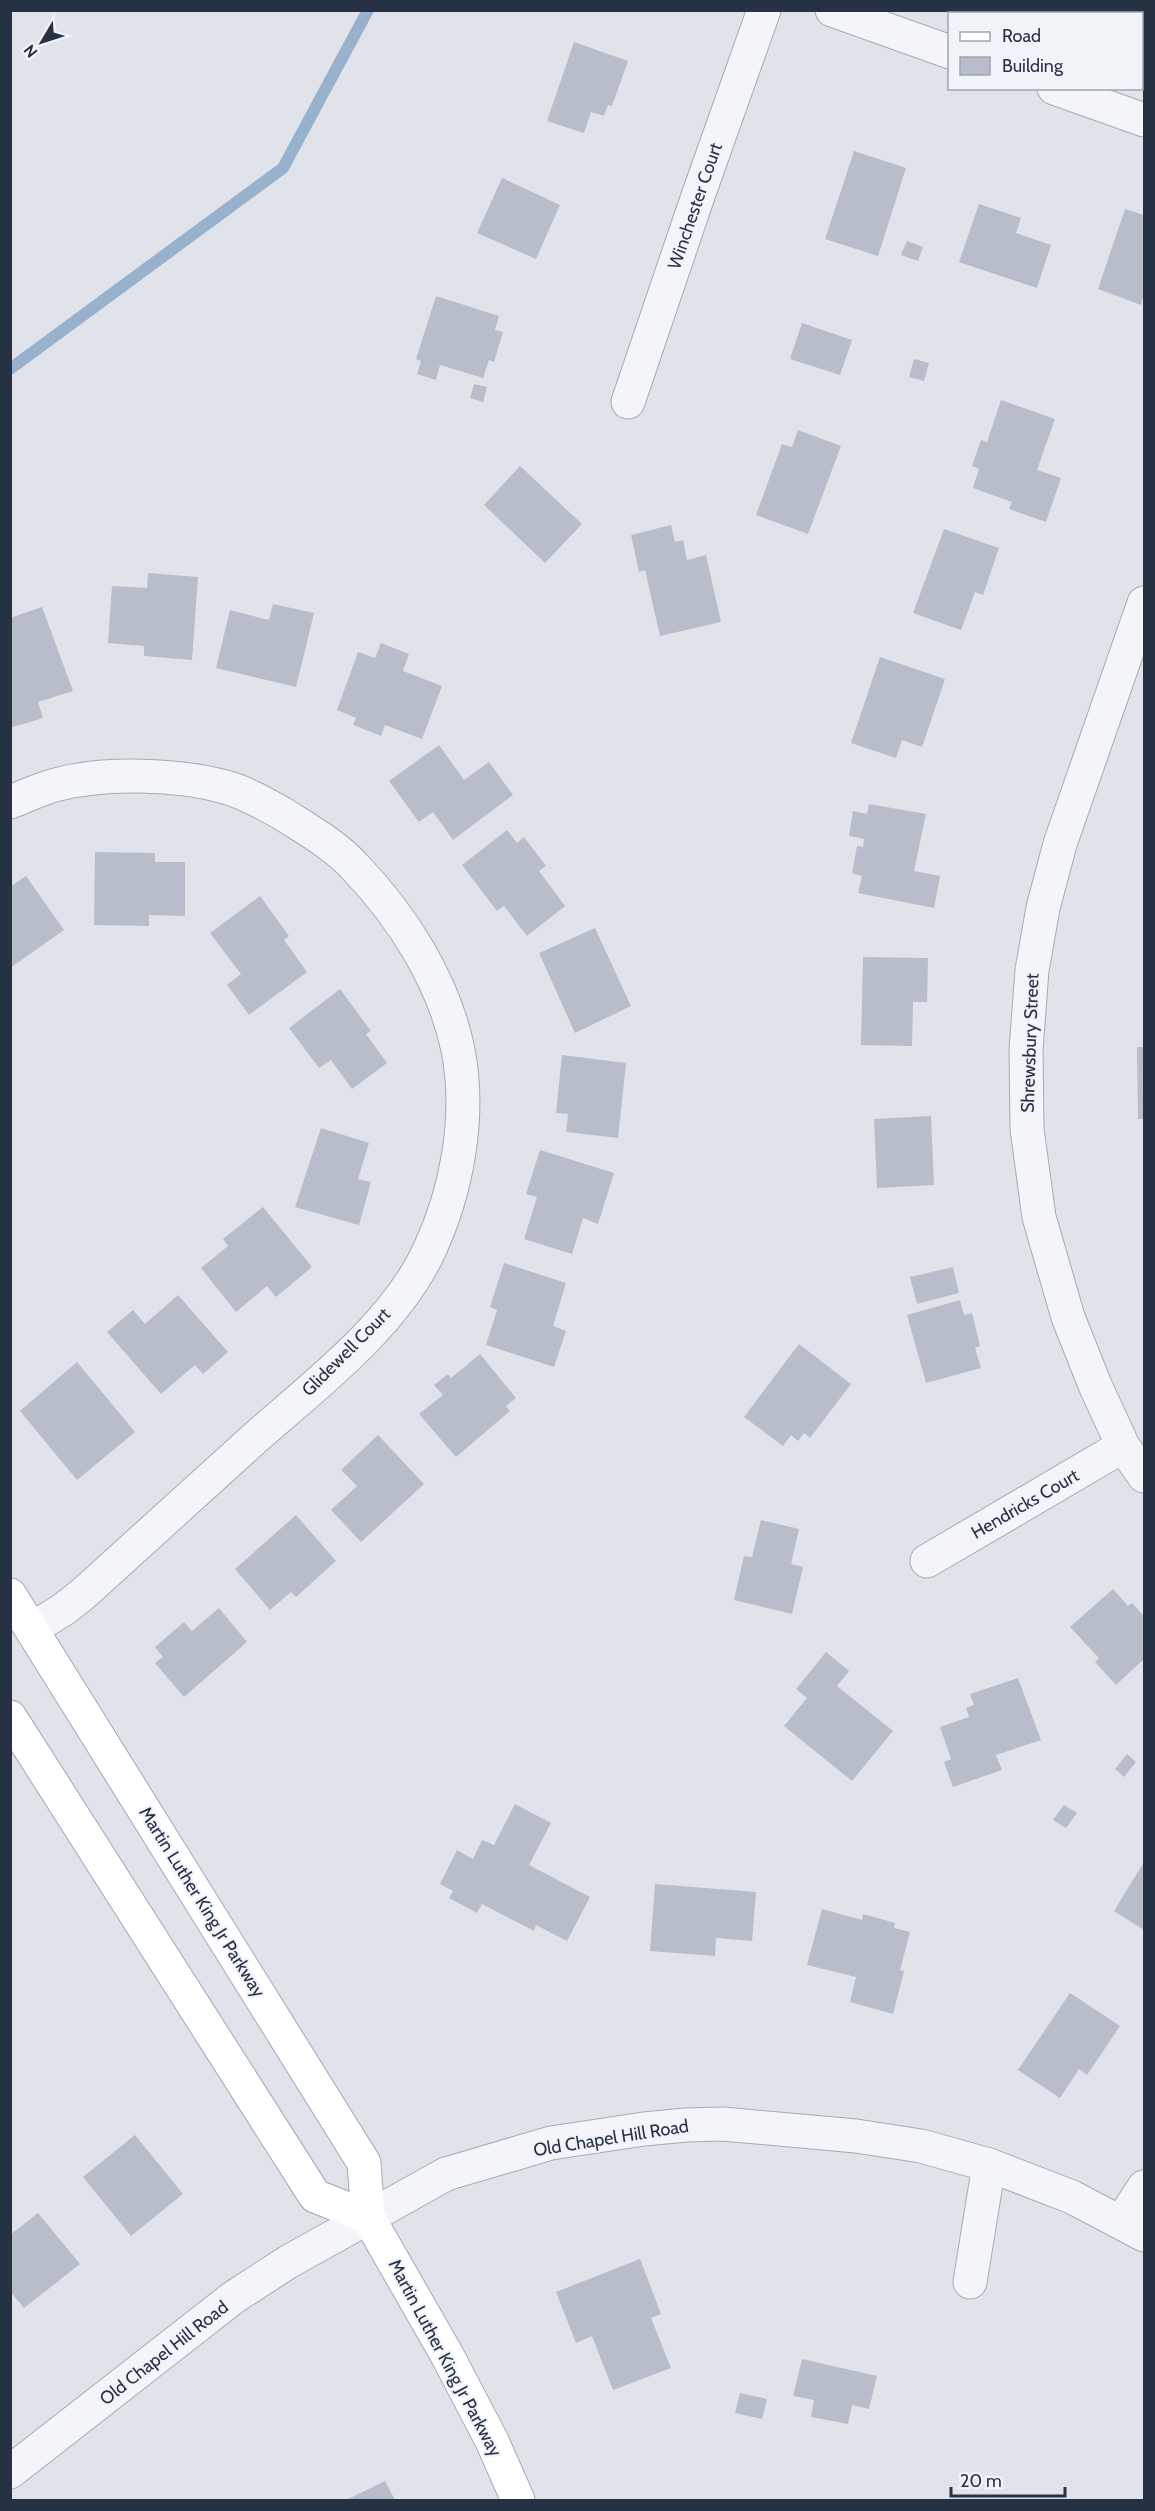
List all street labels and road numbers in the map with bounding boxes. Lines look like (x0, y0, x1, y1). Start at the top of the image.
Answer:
street label: Winchester Court (663, 140, 727, 272)
street label: Shrewsbury Street (1017, 973, 1043, 1113)
street label: Glidewell Court (297, 1303, 395, 1401)
street label: Hendricks Court (967, 1464, 1083, 1544)
street label: Martin Luther King Jr Parkway (134, 1803, 270, 2001)
street label: Old Chapel Hill Road (532, 2115, 690, 2161)
street label: Martin Luther King Jr Parkway (384, 2256, 506, 2460)
street label: Old Chapel Hill Road (95, 2296, 233, 2410)

